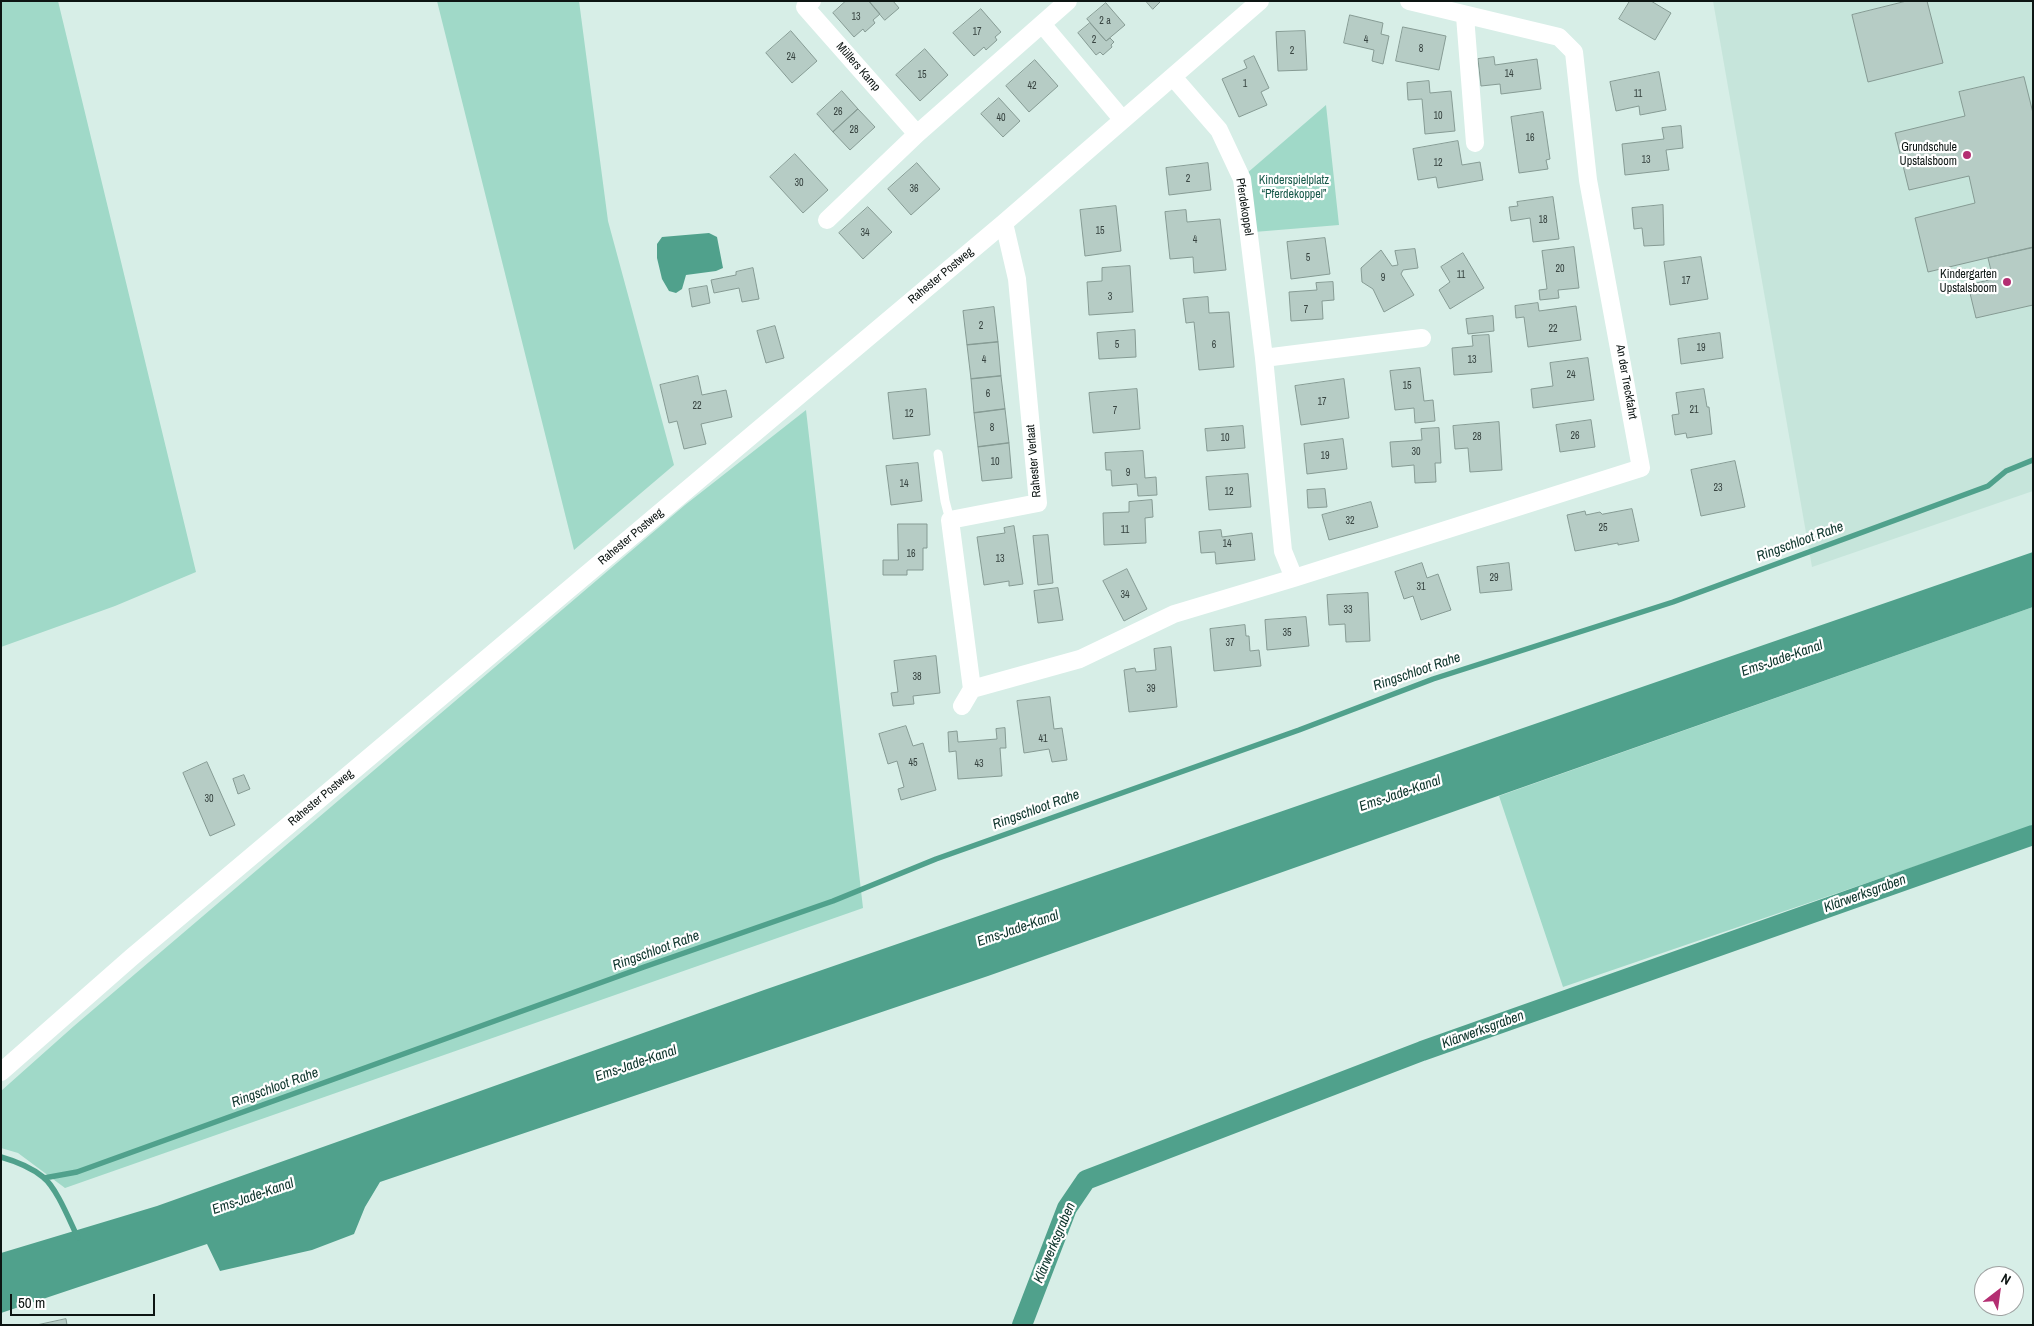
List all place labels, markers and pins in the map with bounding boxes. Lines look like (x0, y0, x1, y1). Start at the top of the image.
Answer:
place label: Grundschule Upstalsboom (1900, 141, 1957, 169)
marker: Grundschule Upstalsboom (1961, 149, 1973, 161)
place label: Kindergarten Upstalsboom (1940, 268, 1997, 296)
marker: Kindergarten Upstalsboom (2001, 276, 2013, 288)

